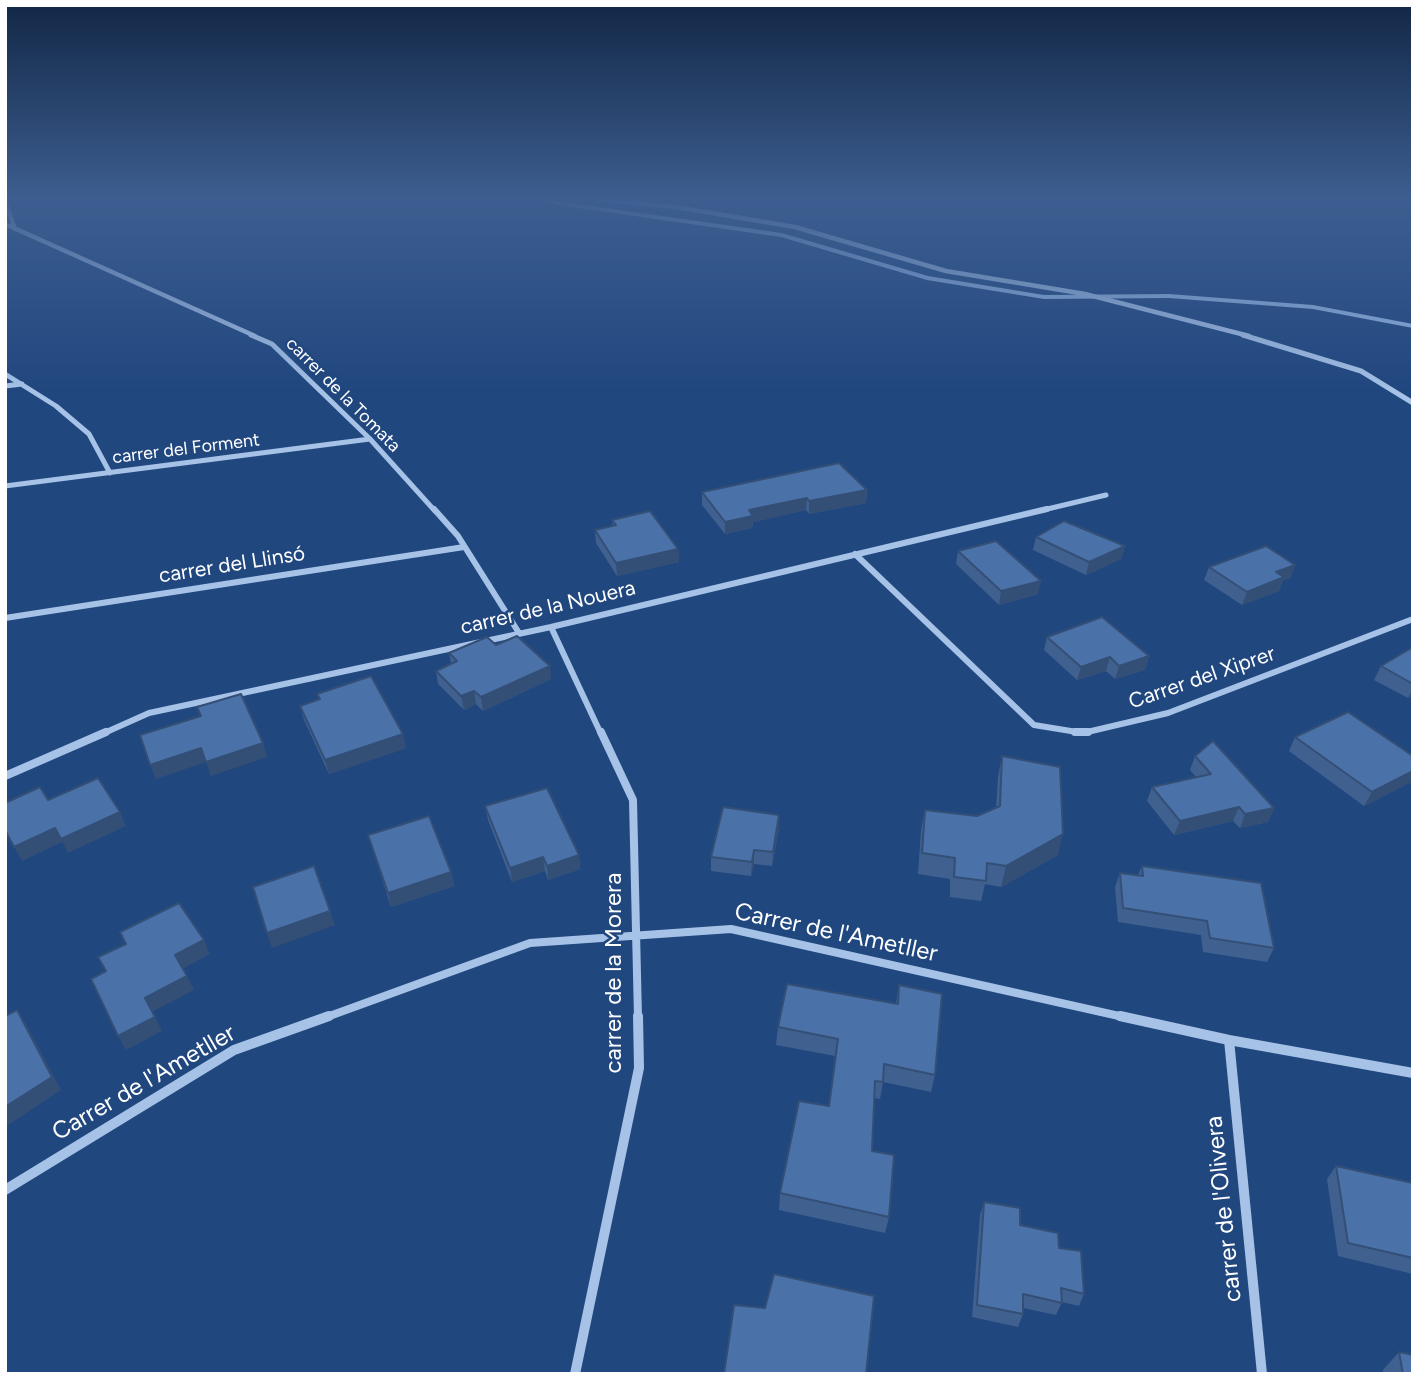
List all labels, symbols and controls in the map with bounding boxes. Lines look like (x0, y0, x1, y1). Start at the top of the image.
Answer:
street label: carrer de la Tomata (281, 333, 405, 457)
street label: carrer del Forment (111, 429, 261, 469)
street label: carrer del Llinsó (157, 541, 307, 589)
street label: carrer de la Nouera (458, 576, 638, 640)
street label: Carrer del Xiprer (1125, 641, 1279, 715)
street label: carrer de la Morera (600, 873, 628, 1073)
street label: Carrer de l'Ametller (732, 897, 940, 969)
street label: Carrer de l'Ametller (47, 1019, 241, 1147)
street label: carrer de l'Olivera (1200, 1115, 1248, 1303)

